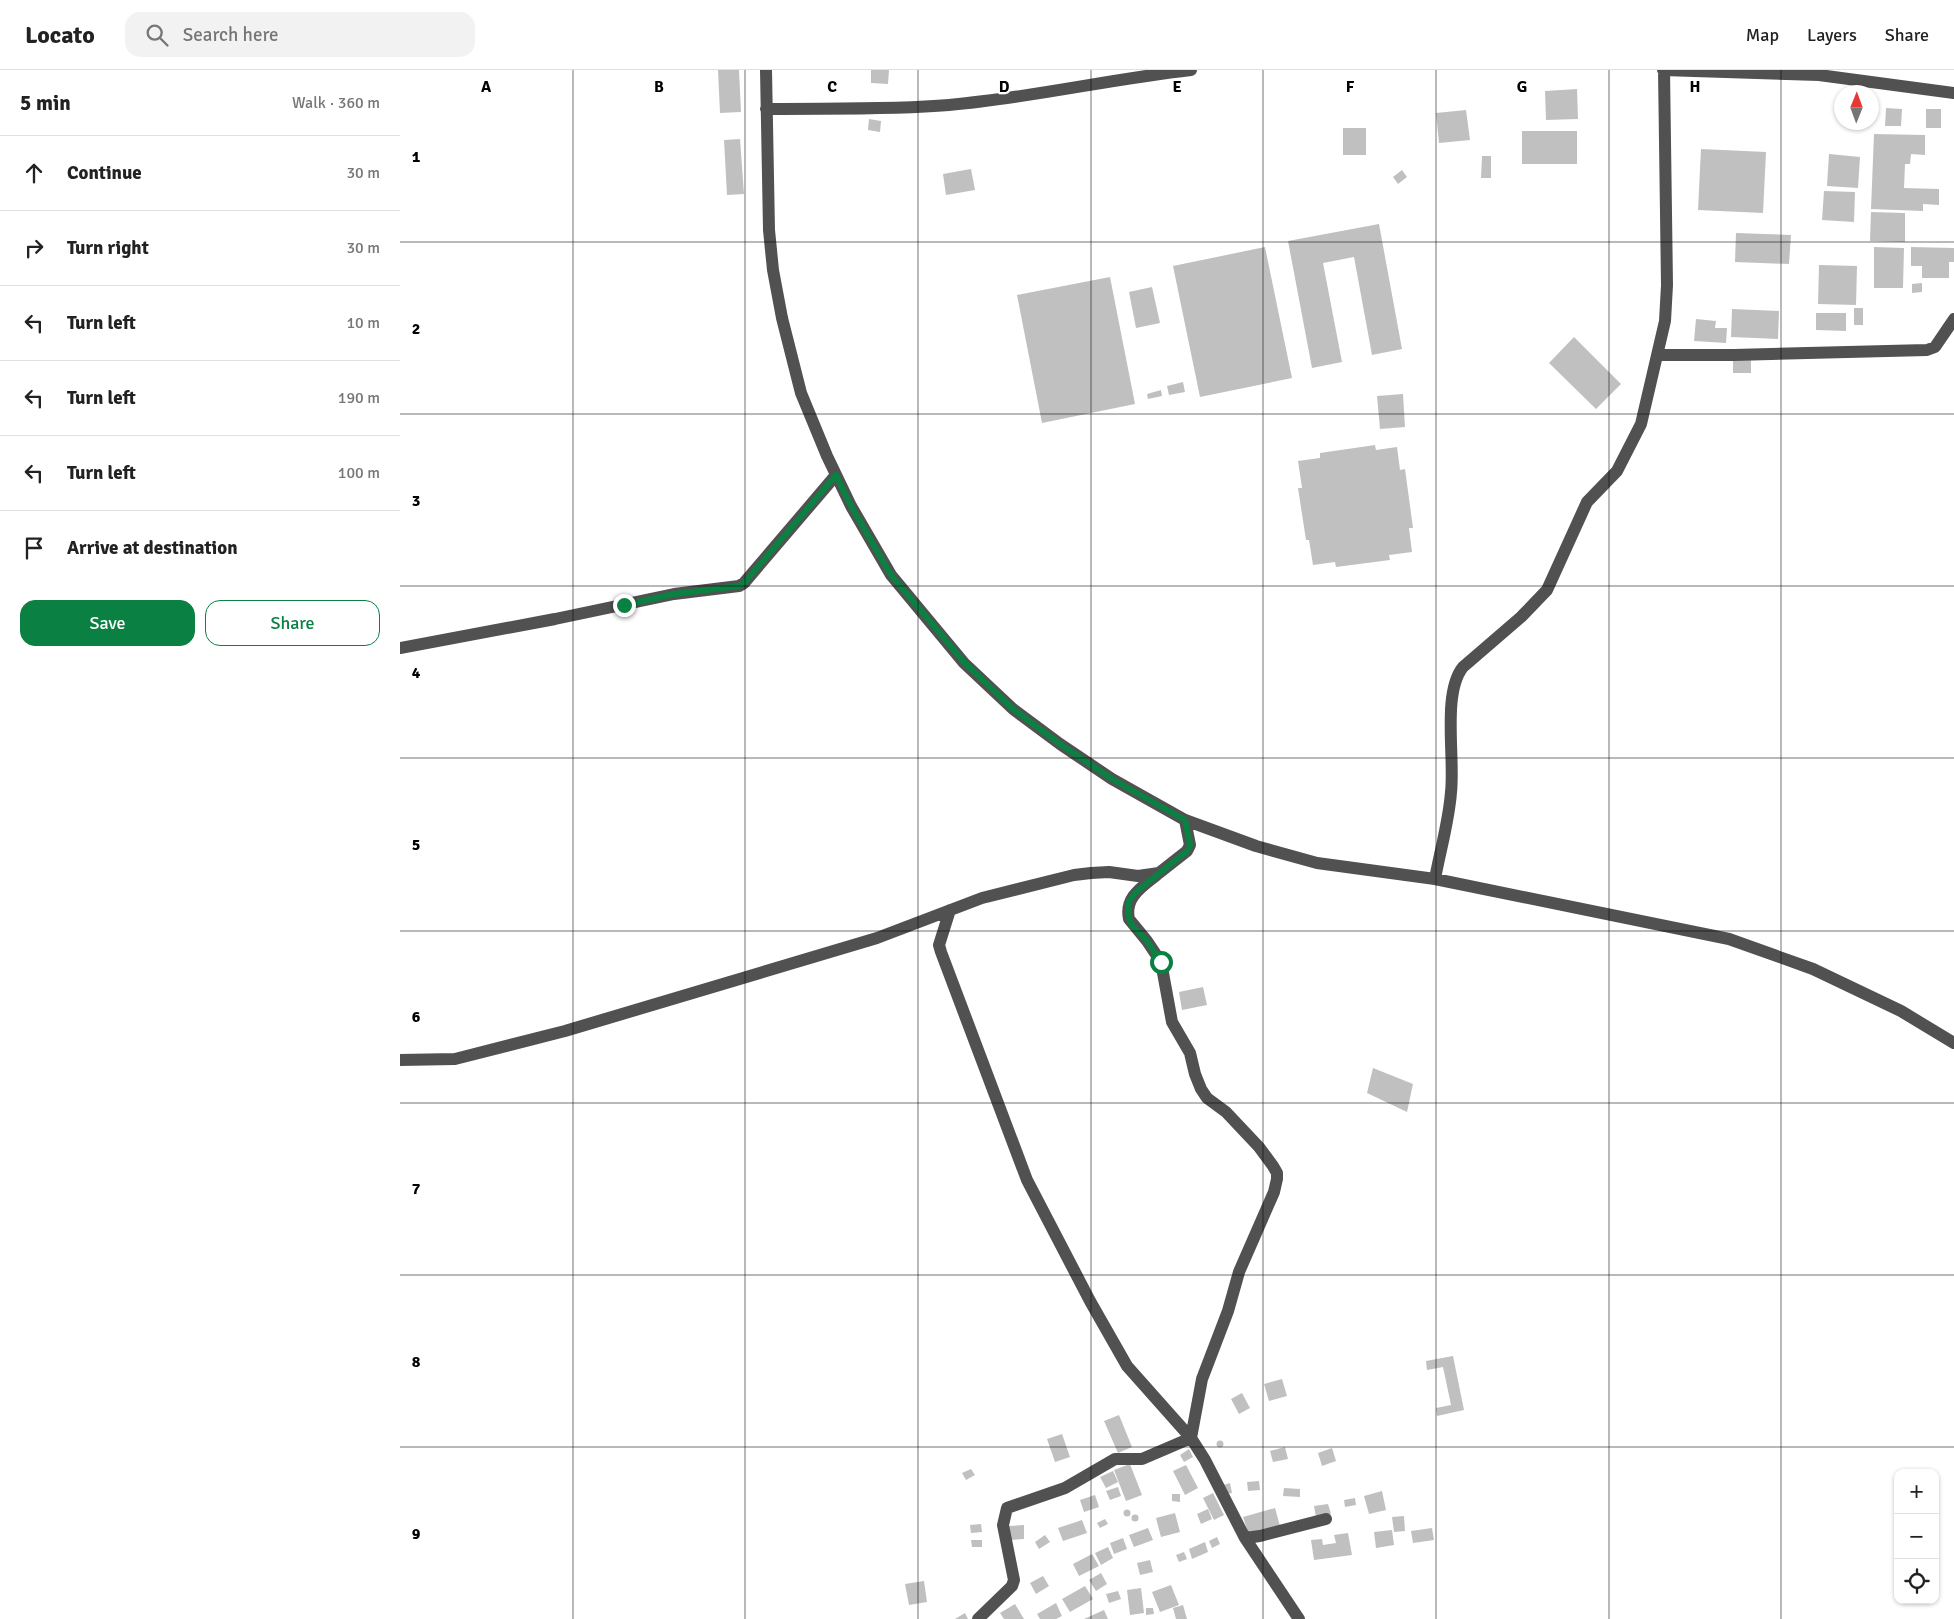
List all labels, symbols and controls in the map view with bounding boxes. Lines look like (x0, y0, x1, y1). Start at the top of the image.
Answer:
search box (125, 12, 475, 57)
text: Locato (25, 20, 95, 50)
icon: search (143, 21, 171, 49)
text: Search here (183, 23, 279, 47)
text: Map (1746, 24, 1779, 46)
text: Layers (1807, 24, 1857, 46)
text: Share (1885, 24, 1929, 46)
text: A (481, 77, 492, 97)
text: B (654, 77, 664, 97)
text: C (827, 77, 837, 97)
text: D (999, 77, 1010, 97)
text: E (1172, 77, 1182, 97)
text: F (1346, 77, 1355, 97)
text: G (1517, 77, 1527, 97)
text: H (1690, 77, 1700, 97)
north arrow (1834, 85, 1879, 130)
text: 5 min (20, 90, 71, 116)
text: Walk · 360 m (292, 93, 380, 113)
text: 1 (412, 147, 421, 167)
icon: ahead (20, 159, 48, 187)
text: Continue (67, 161, 142, 185)
text: 30 m (346, 163, 380, 183)
icon: right (20, 234, 48, 262)
text: Turn right (67, 236, 149, 260)
text: 30 m (346, 238, 380, 258)
icon: left (20, 309, 48, 337)
text: Turn left (67, 311, 136, 335)
text: 10 m (346, 313, 380, 333)
text: 2 (412, 319, 420, 339)
icon: left (20, 384, 48, 412)
text: Turn left (67, 386, 136, 410)
text: 190 m (338, 388, 380, 408)
icon: left (20, 459, 48, 487)
text: Turn left (67, 461, 136, 485)
text: 100 m (338, 463, 380, 483)
text: 3 (412, 491, 420, 511)
icon: arrive (20, 534, 48, 562)
text: Arrive at destination (67, 536, 238, 560)
route end (613, 594, 636, 617)
button: Save (20, 600, 195, 646)
button: Share (205, 600, 380, 646)
text: 4 (412, 663, 421, 683)
text: 5 (412, 835, 420, 855)
route start (1150, 951, 1173, 974)
text: 6 (412, 1007, 421, 1027)
text: 7 (412, 1179, 421, 1199)
text: 8 (412, 1352, 421, 1372)
map controls (1894, 1469, 1939, 1604)
button: + (1894, 1469, 1939, 1514)
button: − (1894, 1514, 1939, 1559)
text: 9 (412, 1524, 421, 1544)
button: locate (1894, 1559, 1939, 1604)

